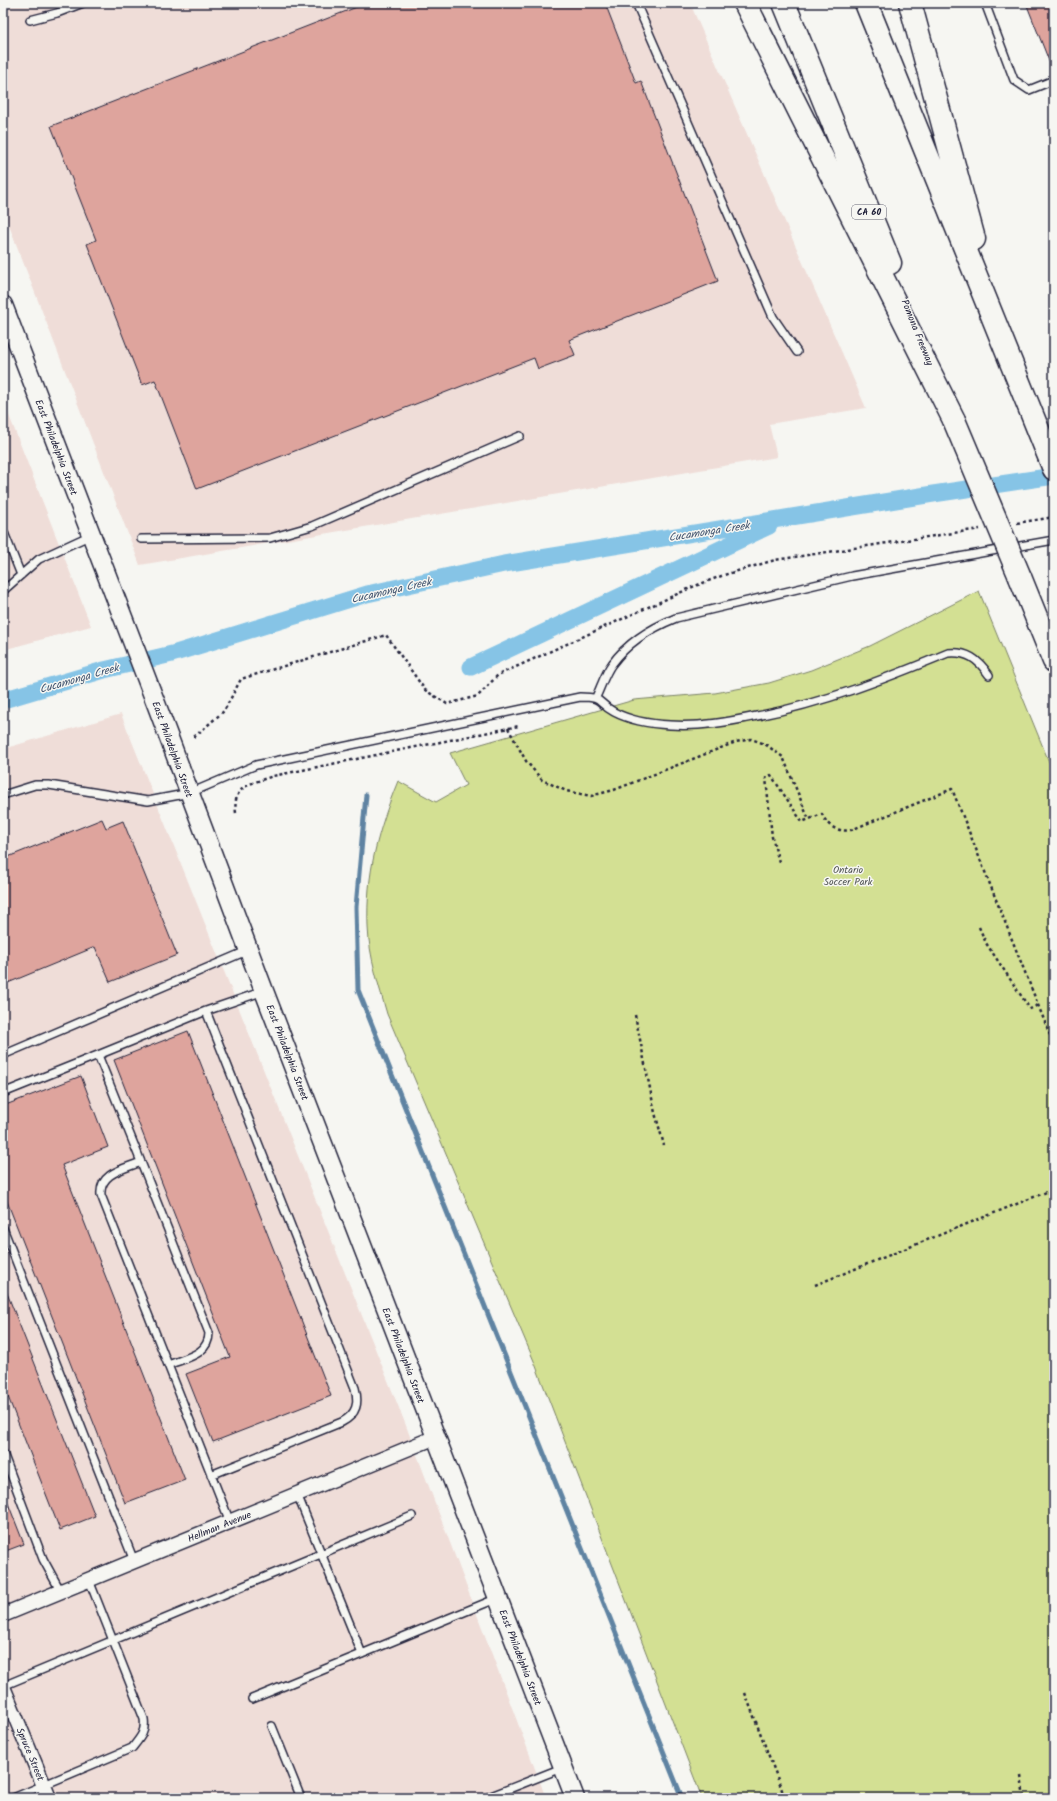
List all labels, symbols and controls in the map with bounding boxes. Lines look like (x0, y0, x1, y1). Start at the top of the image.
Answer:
road number: CA 60 (852, 205, 886, 219)
street label: Pomona Freeway (897, 297, 938, 368)
street label: East Philadelphia Street (30, 397, 82, 498)
water label: Cucamonga Creek (667, 516, 753, 547)
water label: Cucamonga Creek (349, 573, 435, 609)
water label: Cucamonga Creek (38, 659, 123, 699)
street label: East Philadelphia Street (147, 699, 197, 800)
park label: Ontario Soccer Park (824, 862, 873, 890)
street label: East Philadelphia Street (261, 1002, 313, 1103)
street label: East Philadelphia Street (377, 1305, 429, 1406)
street label: Hellman Avenue (185, 1507, 254, 1547)
street label: East Philadelphia Street (494, 1607, 546, 1708)
street label: Spruce Street (12, 1725, 49, 1784)

